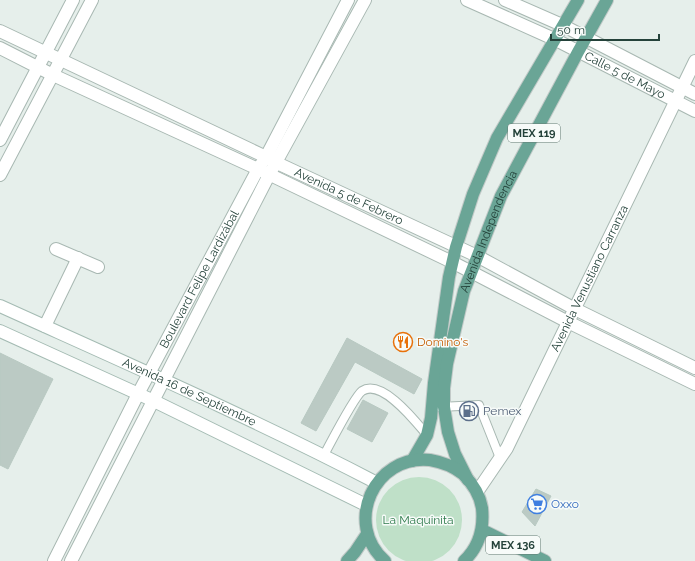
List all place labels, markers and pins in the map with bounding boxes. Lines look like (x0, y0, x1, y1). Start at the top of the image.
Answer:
restaurant icon: Domino's (392, 331, 414, 353)
place label: Domino's (417, 335, 469, 349)
fuel station icon: Pemex (458, 400, 480, 422)
place label: Pemex (483, 404, 521, 418)
supermarket icon: Oxxo (526, 493, 548, 515)
place label: Oxxo (551, 497, 579, 511)

